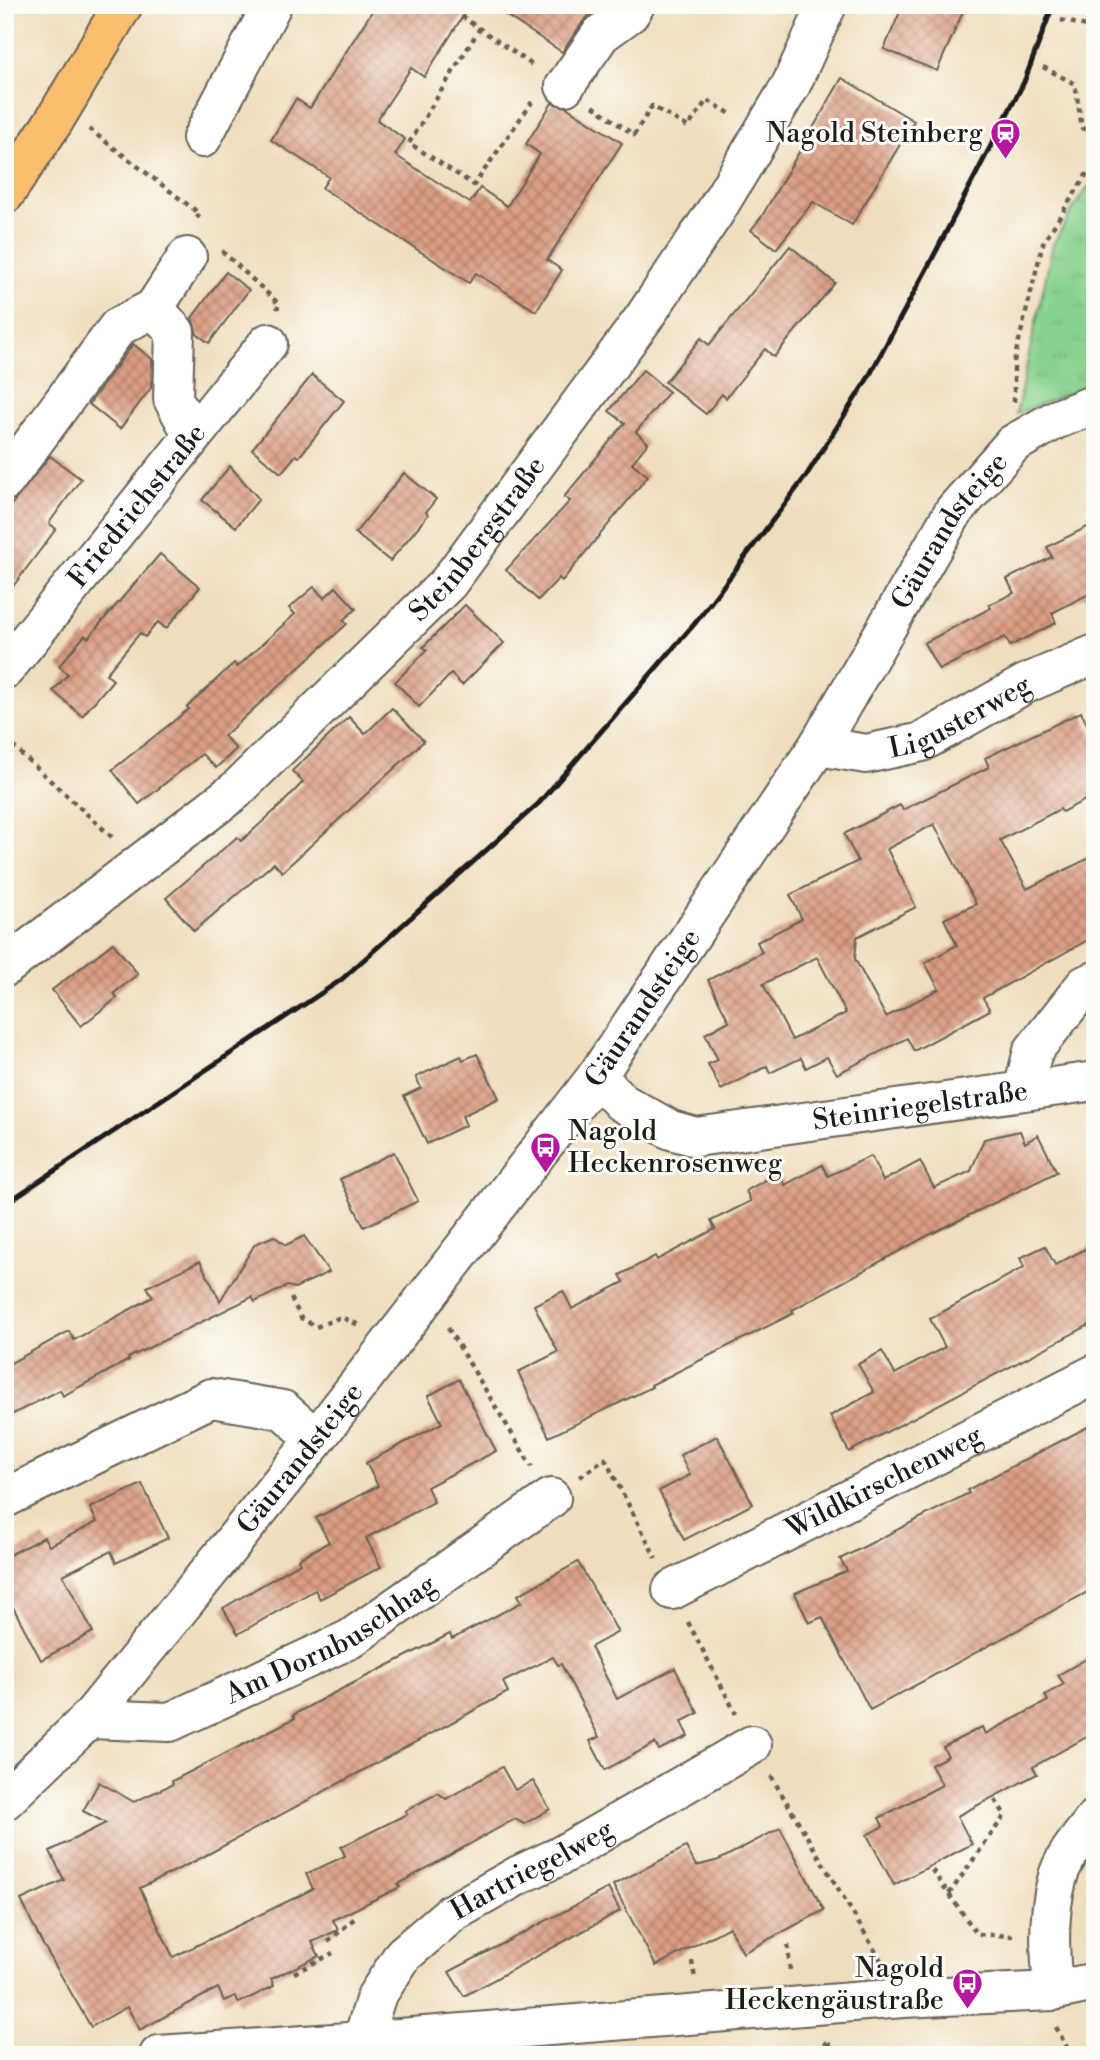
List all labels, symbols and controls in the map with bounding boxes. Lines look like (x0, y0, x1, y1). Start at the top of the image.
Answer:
place label: Nagold Steinberg (766, 116, 983, 151)
station icon: Nagold Steinberg (989, 116, 1023, 160)
street label: Friedrichstraße (60, 416, 214, 595)
street label: Gäurandsteige (883, 445, 1015, 616)
street label: Steinbergstraße (402, 449, 553, 629)
street label: Ligusterweg (885, 667, 1037, 766)
street label: Gäurandsteige (577, 922, 708, 1094)
street label: Steinriegelstraße (810, 1073, 1030, 1138)
place label: Nagold Heckenrosenweg (568, 1114, 783, 1181)
bus stop icon: Nagold Heckenrosenweg (528, 1130, 562, 1174)
street label: Gäurandsteige (229, 1376, 371, 1541)
street label: Wildkirschenweg (779, 1417, 988, 1547)
street label: Am Dornbuschhag (219, 1566, 443, 1712)
street label: Hartriegelweg (444, 1811, 620, 1928)
place label: Nagold Heckengäustraße (725, 1951, 944, 2018)
bus stop icon: Nagold Heckengäustraße (950, 1967, 984, 2011)

